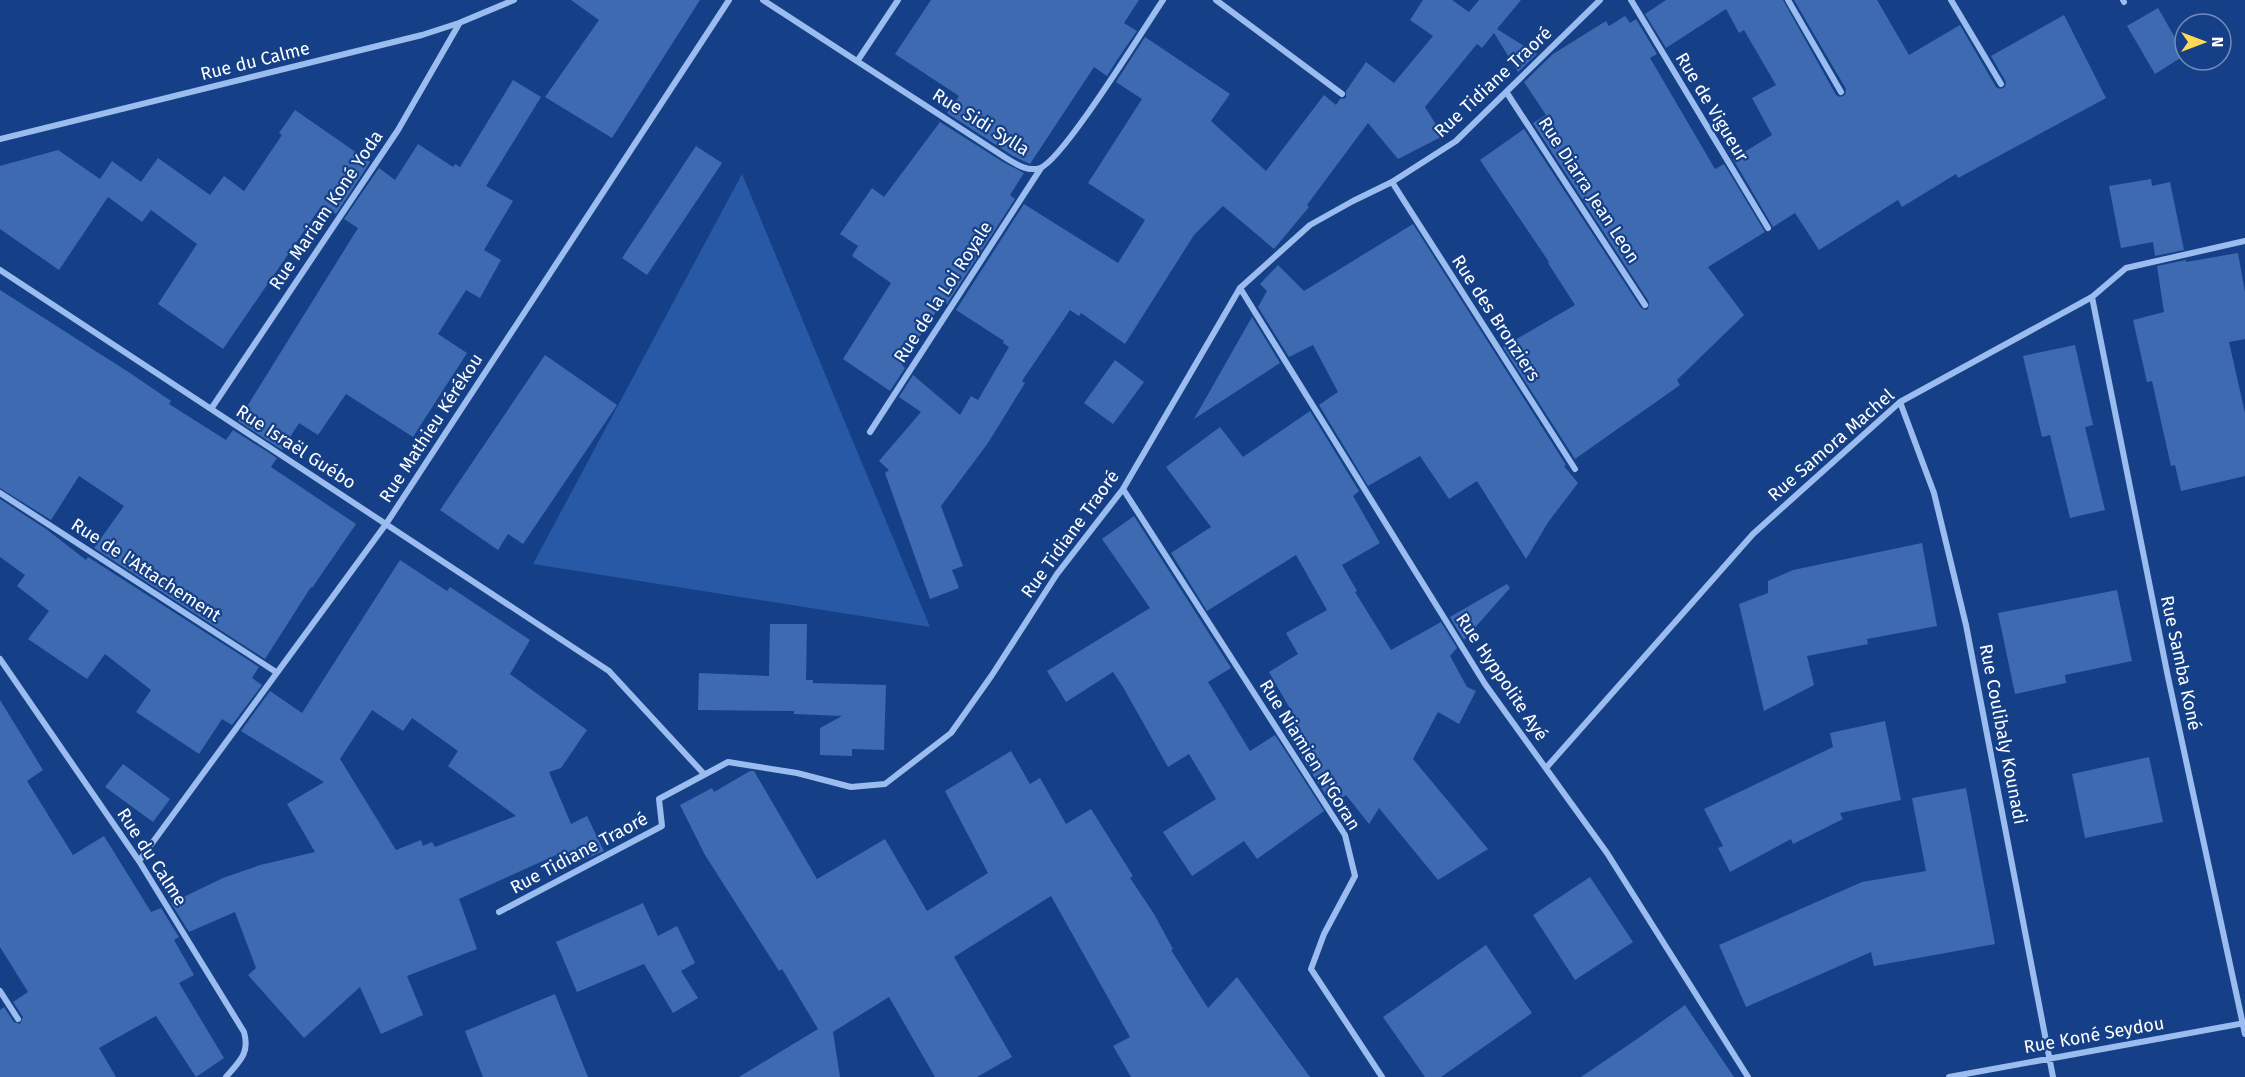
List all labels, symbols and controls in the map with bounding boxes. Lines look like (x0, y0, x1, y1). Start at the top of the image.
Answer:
north arrow (2173, 12, 2233, 72)
street label: Rue Tidiane Traoré (1430, 22, 1556, 142)
street label: Rue du Calme (198, 37, 312, 85)
text: N (2208, 37, 2227, 47)
street label: Rue de Vigueur (1671, 49, 1753, 166)
street label: Rue Sidi Sylla (928, 83, 1034, 161)
street label: Rue Diarra Jean Leon (1534, 113, 1644, 267)
street label: Rue Mariam Koné Yoda (264, 126, 388, 294)
street label: Rue de la Loi Royale (889, 217, 997, 367)
street label: Rue des Bronziers (1447, 251, 1545, 385)
street label: Rue Mathieu Kérékou (375, 349, 487, 507)
street label: Rue Samora Machel (1763, 384, 1899, 506)
street label: Rue Israël Guébo (232, 400, 360, 494)
street label: Rue Tidiane Traoré (1016, 466, 1124, 602)
street label: Rue de l'Attachement (67, 513, 225, 627)
street label: Rue Samba Koné (2156, 594, 2206, 732)
street label: Rue Hyppolite Ayé (1451, 609, 1553, 745)
street label: Rue Coulibaly Kounadi (1975, 642, 2031, 826)
street label: Rue Niamien N'Goran (1255, 676, 1365, 834)
street label: Rue du Calme (112, 804, 192, 910)
street label: Rue Tidiane Traoré (506, 807, 652, 899)
street label: Rue Koné Seydou (2022, 1012, 2166, 1058)

